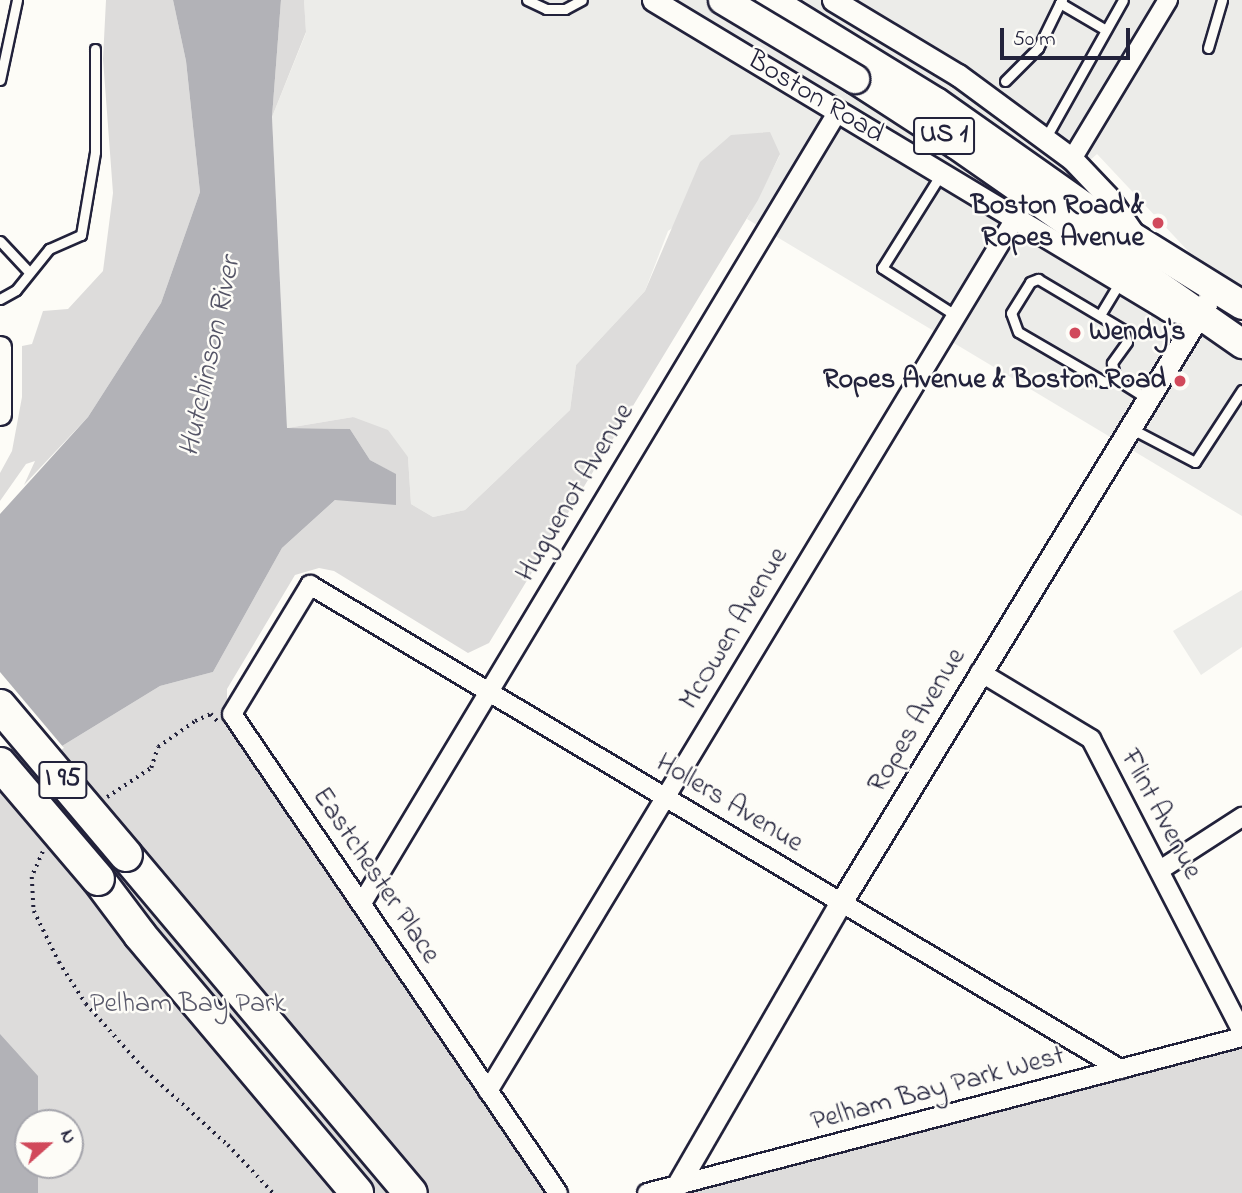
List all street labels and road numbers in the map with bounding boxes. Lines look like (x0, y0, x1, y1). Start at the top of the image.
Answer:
street label: Boston Road (741, 44, 889, 152)
road number: US 1 (912, 113, 976, 158)
street label: Huguenot Avenue (510, 398, 642, 588)
street label: McOwen Avenue (673, 542, 797, 716)
street label: Ropes Avenue (862, 643, 974, 799)
street label: Flint Avenue (1112, 745, 1208, 885)
street label: Hollers Avenue (649, 747, 809, 861)
road number: I 95 (37, 758, 89, 802)
street label: Eastchester Place (304, 782, 446, 970)
street label: Pelham Bay Park West (808, 1040, 1068, 1140)

